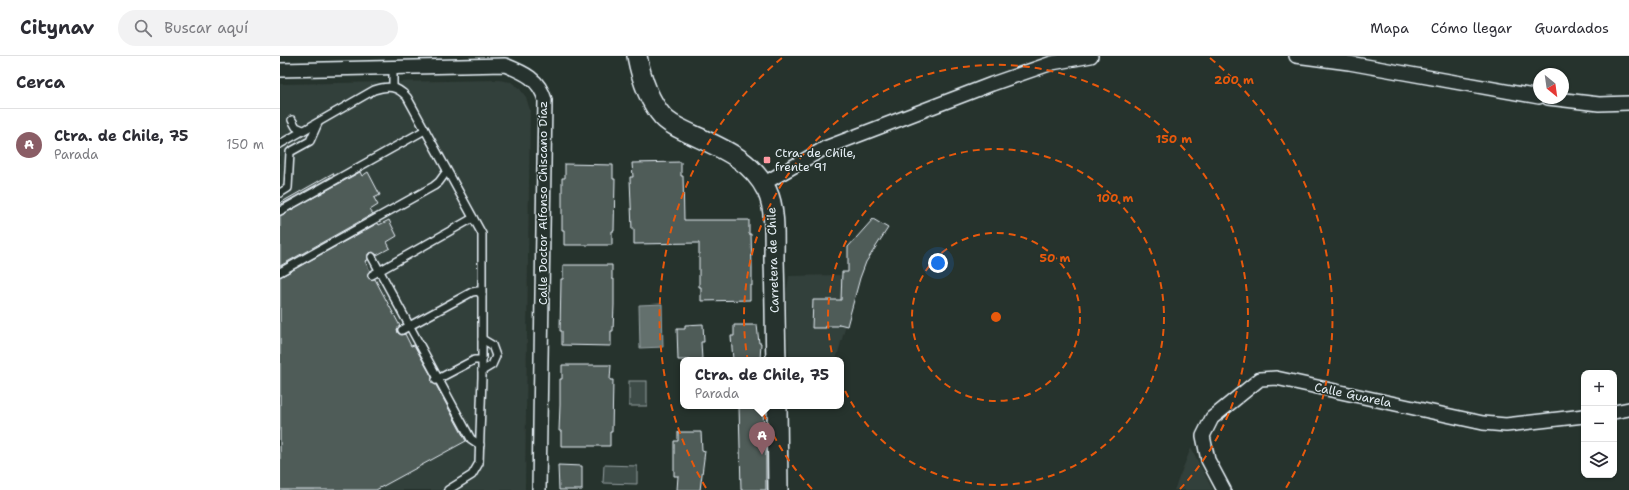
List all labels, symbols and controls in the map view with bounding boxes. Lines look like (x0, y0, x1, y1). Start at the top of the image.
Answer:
search box (118, 10, 398, 46)
text: Citynav (20, 15, 94, 40)
icon: search (132, 17, 154, 39)
text: Buscar aquí (164, 18, 248, 38)
text: Mapa (1370, 19, 1409, 37)
text: Cómo llegar (1431, 19, 1512, 37)
text: Guardados (1534, 19, 1609, 37)
north arrow (1533, 68, 1569, 104)
text: Cerca (16, 71, 65, 93)
text: 200 m (1214, 72, 1254, 88)
street label: Calle Doctor Alfonso Chiscano Díaz (535, 101, 551, 305)
text: Ctra. de Chile, 75 (54, 126, 188, 146)
text: 150 m (1156, 131, 1192, 147)
text: A (24, 136, 34, 153)
text: 150 m (226, 136, 264, 153)
place label: Ctra. de Chile, frente 91 (775, 145, 856, 175)
text: Parada (54, 146, 98, 163)
marker: Ctra. de Chile, frente 91 (762, 155, 772, 165)
text: 100 m (1097, 190, 1134, 206)
street label: Carretera de Chile (763, 207, 783, 313)
text: 50 m (1040, 250, 1071, 266)
your location (928, 253, 948, 273)
centre of rings (989, 310, 1003, 324)
popup (680, 357, 844, 409)
text: Ctra. de Chile, 75 (695, 365, 829, 385)
map controls (1581, 370, 1617, 478)
button: + (1581, 370, 1617, 406)
street label: Calle Guarela (1313, 379, 1394, 411)
text: Parada (695, 385, 739, 402)
button: − (1581, 406, 1617, 442)
pin: A (749, 422, 775, 455)
button: layers (1581, 442, 1617, 478)

